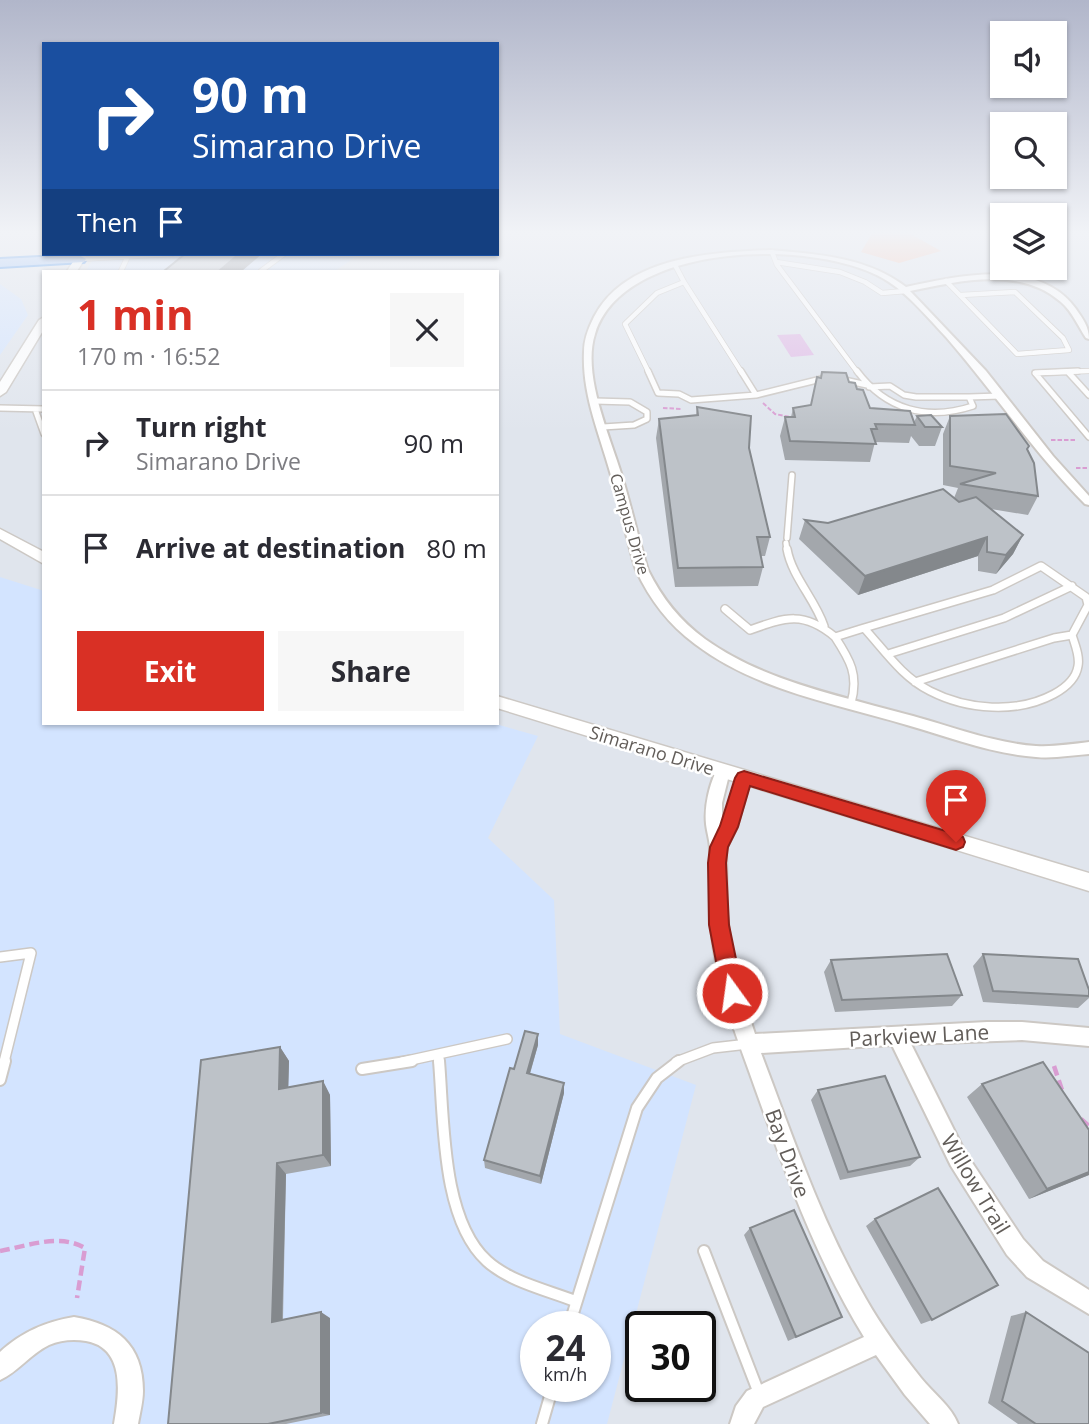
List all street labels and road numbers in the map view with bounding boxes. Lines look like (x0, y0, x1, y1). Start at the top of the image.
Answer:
street label: Campus Drive (605, 471, 655, 577)
street label: Simarano Drive (587, 720, 717, 780)
street label: Parkview Lane (848, 1017, 990, 1053)
street label: Bay Drive (759, 1105, 817, 1201)
street label: Willow Trail (935, 1129, 1017, 1239)

